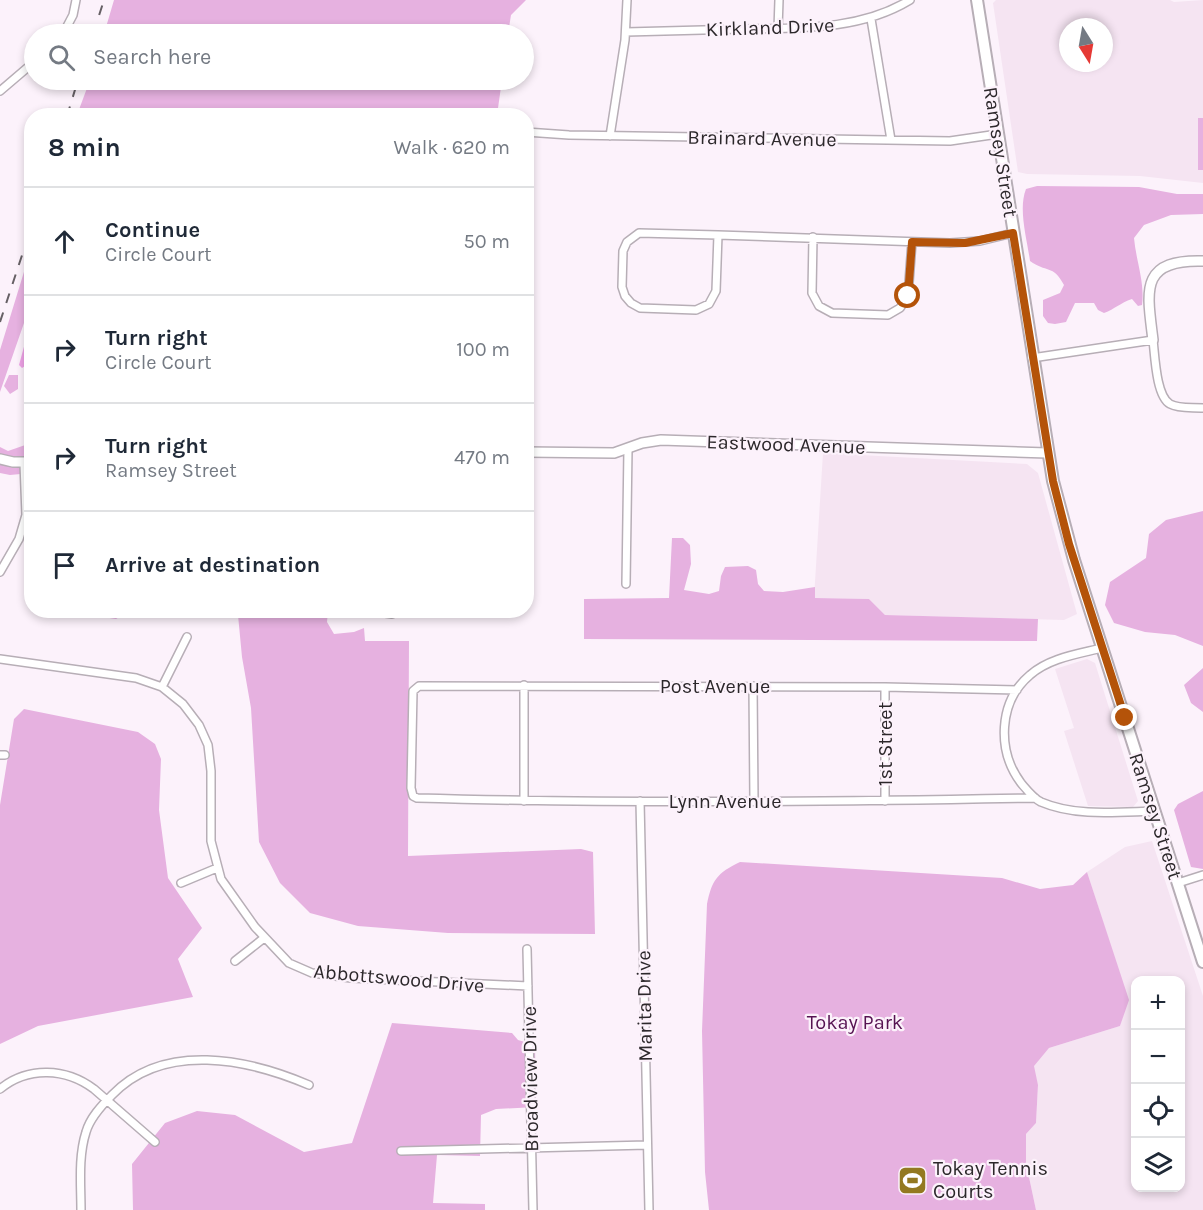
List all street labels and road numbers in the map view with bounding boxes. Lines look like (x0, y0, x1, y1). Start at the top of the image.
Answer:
street label: Kirkland Drive (705, 14, 835, 41)
street label: Ramsey Street (979, 85, 1022, 219)
street label: Brainard Avenue (687, 126, 837, 151)
street label: Eastwood Avenue (706, 430, 866, 459)
street label: Post Avenue (660, 675, 770, 698)
street label: 1st Street (874, 701, 897, 786)
street label: Ramsey Street (1124, 750, 1187, 883)
street label: Lynn Avenue (669, 790, 781, 813)
street label: Marita Drive (632, 950, 657, 1062)
street label: Abbottswood Drive (313, 960, 485, 997)
street label: Broadview Drive (518, 1006, 543, 1152)

